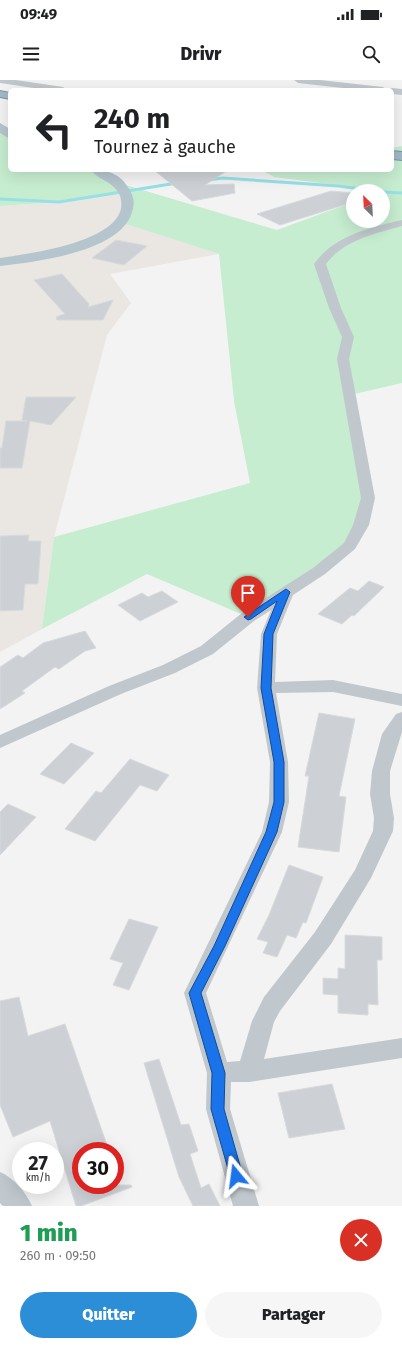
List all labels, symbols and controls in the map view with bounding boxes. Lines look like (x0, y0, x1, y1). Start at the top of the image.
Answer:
text: 09:49 (20, 5, 57, 23)
icon: menu (20, 43, 42, 65)
text: Drivr (181, 43, 221, 65)
icon: search (360, 43, 382, 65)
text: 240 m (94, 102, 170, 135)
icon: left (28, 104, 80, 156)
text: Tournez à gauche (94, 136, 236, 158)
north arrow (346, 184, 390, 228)
map controls (346, 184, 390, 228)
pin (231, 576, 265, 617)
icon: arrive (237, 582, 259, 604)
speed limit sign: 30 (72, 1142, 124, 1194)
text: 27 (28, 1151, 48, 1175)
position arrow (215, 1155, 257, 1197)
text: km/h (26, 1172, 50, 1184)
text: 1 min (20, 1219, 78, 1247)
button: close (340, 1219, 382, 1261)
text: 260 m · 09:50 (20, 1248, 96, 1263)
button: Quitter (20, 1292, 197, 1338)
button: Partager (205, 1292, 382, 1338)

